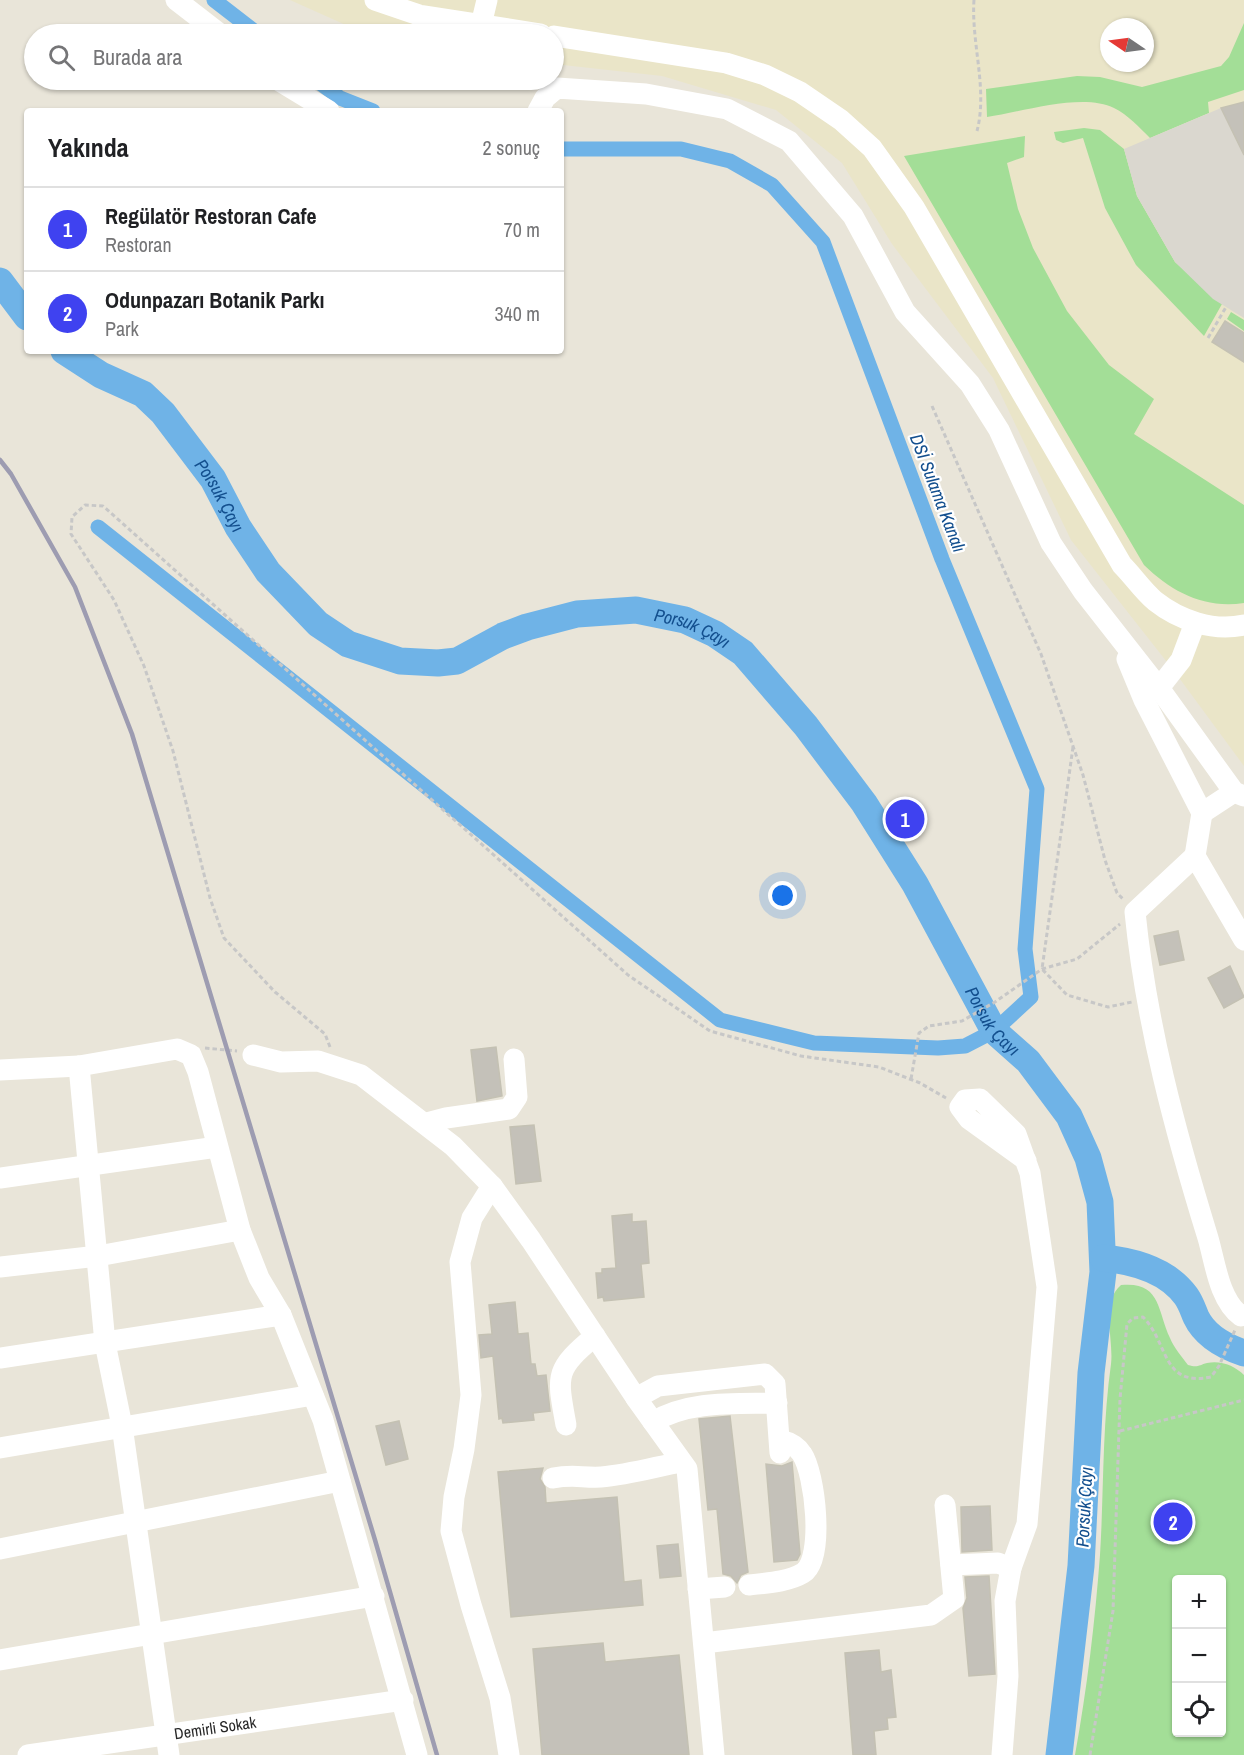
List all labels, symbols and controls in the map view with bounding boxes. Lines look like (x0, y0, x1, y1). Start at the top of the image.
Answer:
north arrow (1100, 18, 1154, 72)
search box (24, 24, 564, 90)
icon: search (45, 41, 78, 74)
text: Burada ara (93, 42, 182, 72)
text: Yakında (48, 130, 129, 165)
text: 2 sonuç (483, 134, 540, 161)
text: Regülatör Restoran Cafe (105, 201, 317, 231)
text: 1 (63, 216, 72, 243)
text: 70 m (504, 216, 540, 243)
text: Restoran (105, 231, 172, 258)
text: Odunpazarı Botanik Parkı (105, 285, 325, 315)
text: 2 (63, 300, 72, 327)
text: 340 m (494, 300, 540, 327)
text: Park (105, 315, 139, 342)
water label: DSİ Sulama Kanalı (904, 430, 972, 556)
water label: Porsuk Çayı (189, 453, 250, 537)
water label: Porsuk Çayı (652, 602, 736, 654)
pin: 1 (886, 796, 924, 842)
your location (768, 881, 797, 910)
water label: Porsuk Çayı (960, 982, 1026, 1061)
water label: Porsuk Çayı (1069, 1466, 1099, 1548)
pin: 2 (1154, 1500, 1192, 1544)
map controls (1172, 1575, 1226, 1737)
button: + (1172, 1575, 1226, 1629)
button: − (1172, 1629, 1226, 1683)
button: locate (1172, 1683, 1226, 1737)
street label: Demirli Sokak (173, 1711, 258, 1744)

